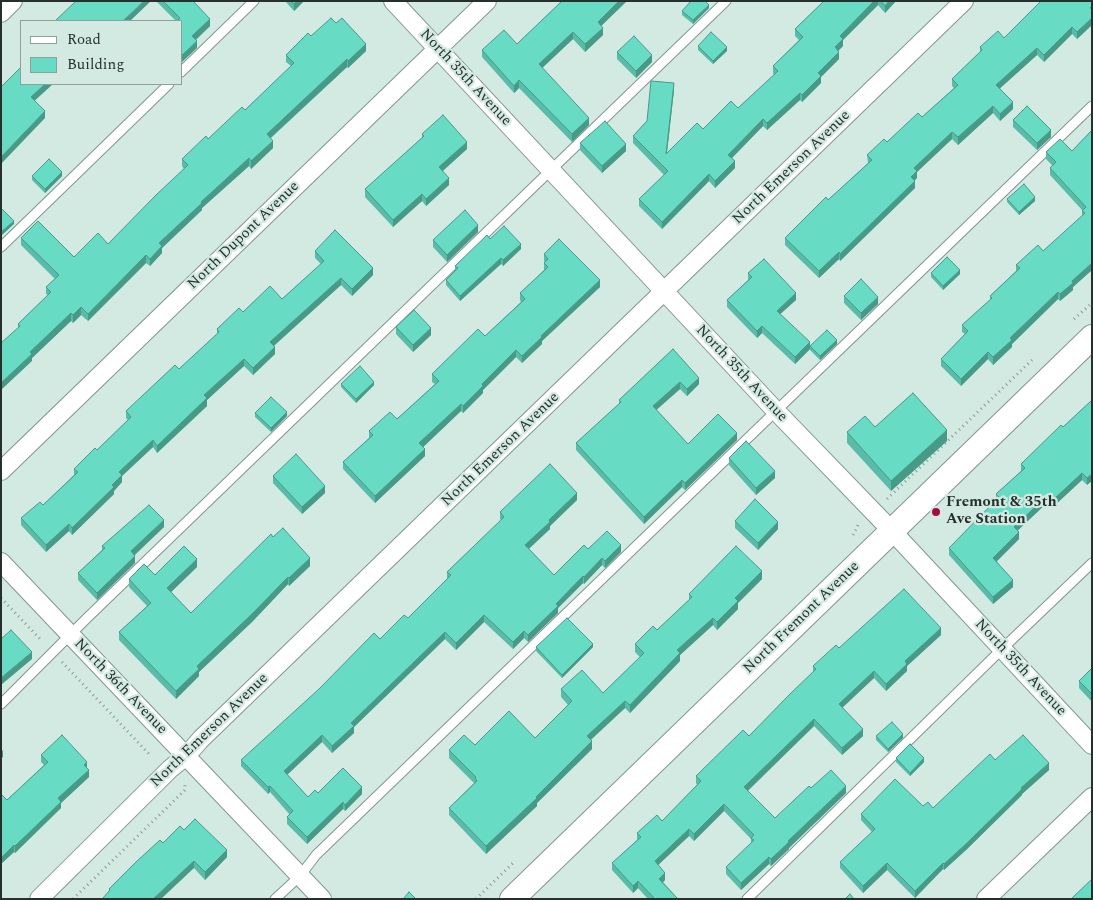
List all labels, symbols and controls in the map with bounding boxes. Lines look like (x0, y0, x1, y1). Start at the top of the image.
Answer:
legend (20, 20, 182, 85)
street label: North 35th Avenue (415, 26, 515, 130)
text: Road (67, 28, 101, 51)
text: Building (67, 53, 124, 76)
street label: North Emerson Avenue (730, 107, 854, 229)
street label: North Dupont Avenue (185, 178, 303, 294)
street label: North 35th Avenue (691, 322, 791, 426)
street label: North Emerson Avenue (439, 389, 563, 511)
place label: Fremont & 35th Ave Station (946, 494, 1057, 529)
marker: Fremont & 35th Ave Station (930, 506, 942, 518)
street label: North Fremont Avenue (740, 558, 864, 678)
street label: North 35th Avenue (970, 616, 1070, 720)
street label: North 36th Avenue (70, 635, 170, 739)
street label: North Emerson Avenue (148, 670, 272, 792)

